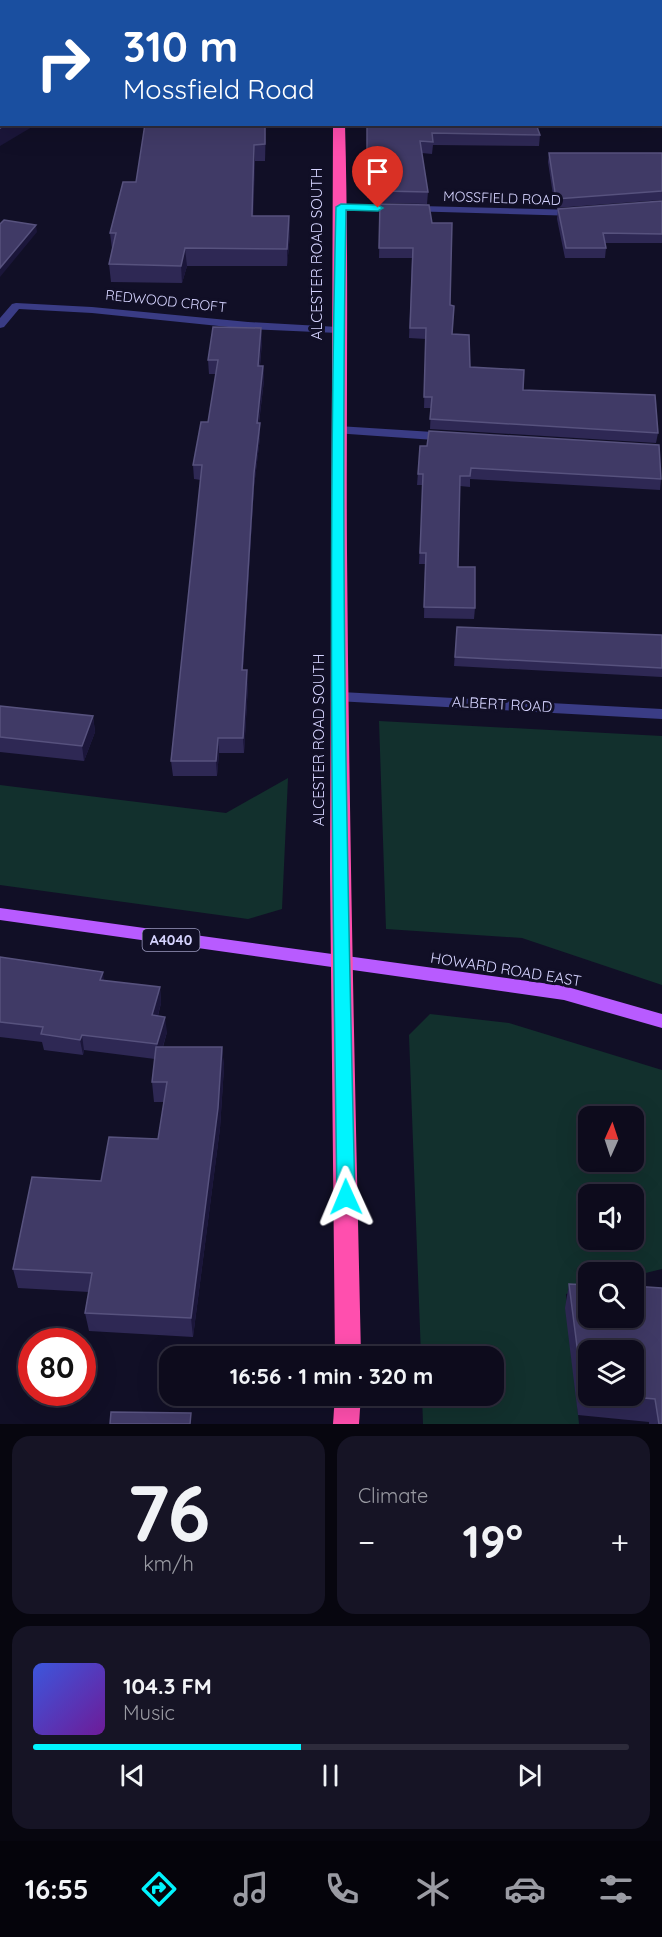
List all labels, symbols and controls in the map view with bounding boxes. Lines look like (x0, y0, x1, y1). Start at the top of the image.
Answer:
text: 310 m (123, 20, 238, 73)
icon: right (24, 24, 102, 102)
text: Mossfield Road (123, 72, 314, 106)
pin (352, 146, 403, 208)
icon: arrive (361, 155, 394, 188)
street label: ALCESTER ROAD SOUTH (307, 168, 326, 340)
street label: MOSSFIELD ROAD (443, 187, 561, 209)
street label: REDWOOD CROFT (104, 286, 228, 316)
street label: ALCESTER ROAD SOUTH (309, 654, 328, 826)
street label: ALBERT ROAD (451, 692, 553, 716)
road number: A4040 (142, 929, 200, 951)
street label: HOWARD ROAD EAST (429, 948, 583, 990)
north arrow (578, 1106, 644, 1172)
map controls (578, 1106, 644, 1406)
position arrow (314, 1165, 378, 1229)
button: sound (578, 1184, 644, 1250)
button: search (578, 1262, 644, 1328)
speed limit sign: 80 (18, 1328, 96, 1406)
button: layers (578, 1340, 644, 1406)
text: 16:56 · 1 min · 320 m (230, 1362, 433, 1390)
text: 76 (127, 1463, 210, 1561)
text: Climate (358, 1483, 428, 1508)
text: 19° (462, 1513, 523, 1569)
text: − (358, 1521, 375, 1562)
text: + (610, 1521, 629, 1562)
text: km/h (143, 1551, 194, 1576)
text: 104.3 FM (123, 1672, 212, 1700)
text: Music (123, 1700, 175, 1725)
icon: previous (116, 1759, 149, 1792)
icon: pause (314, 1759, 347, 1792)
icon: next (513, 1759, 546, 1792)
icon: directions (138, 1868, 180, 1910)
icon: music (230, 1868, 272, 1910)
icon: phone (321, 1868, 363, 1910)
icon: climate (412, 1868, 454, 1910)
icon: car (504, 1868, 546, 1910)
icon: filters (595, 1868, 637, 1910)
text: 16:55 (25, 1872, 89, 1906)

